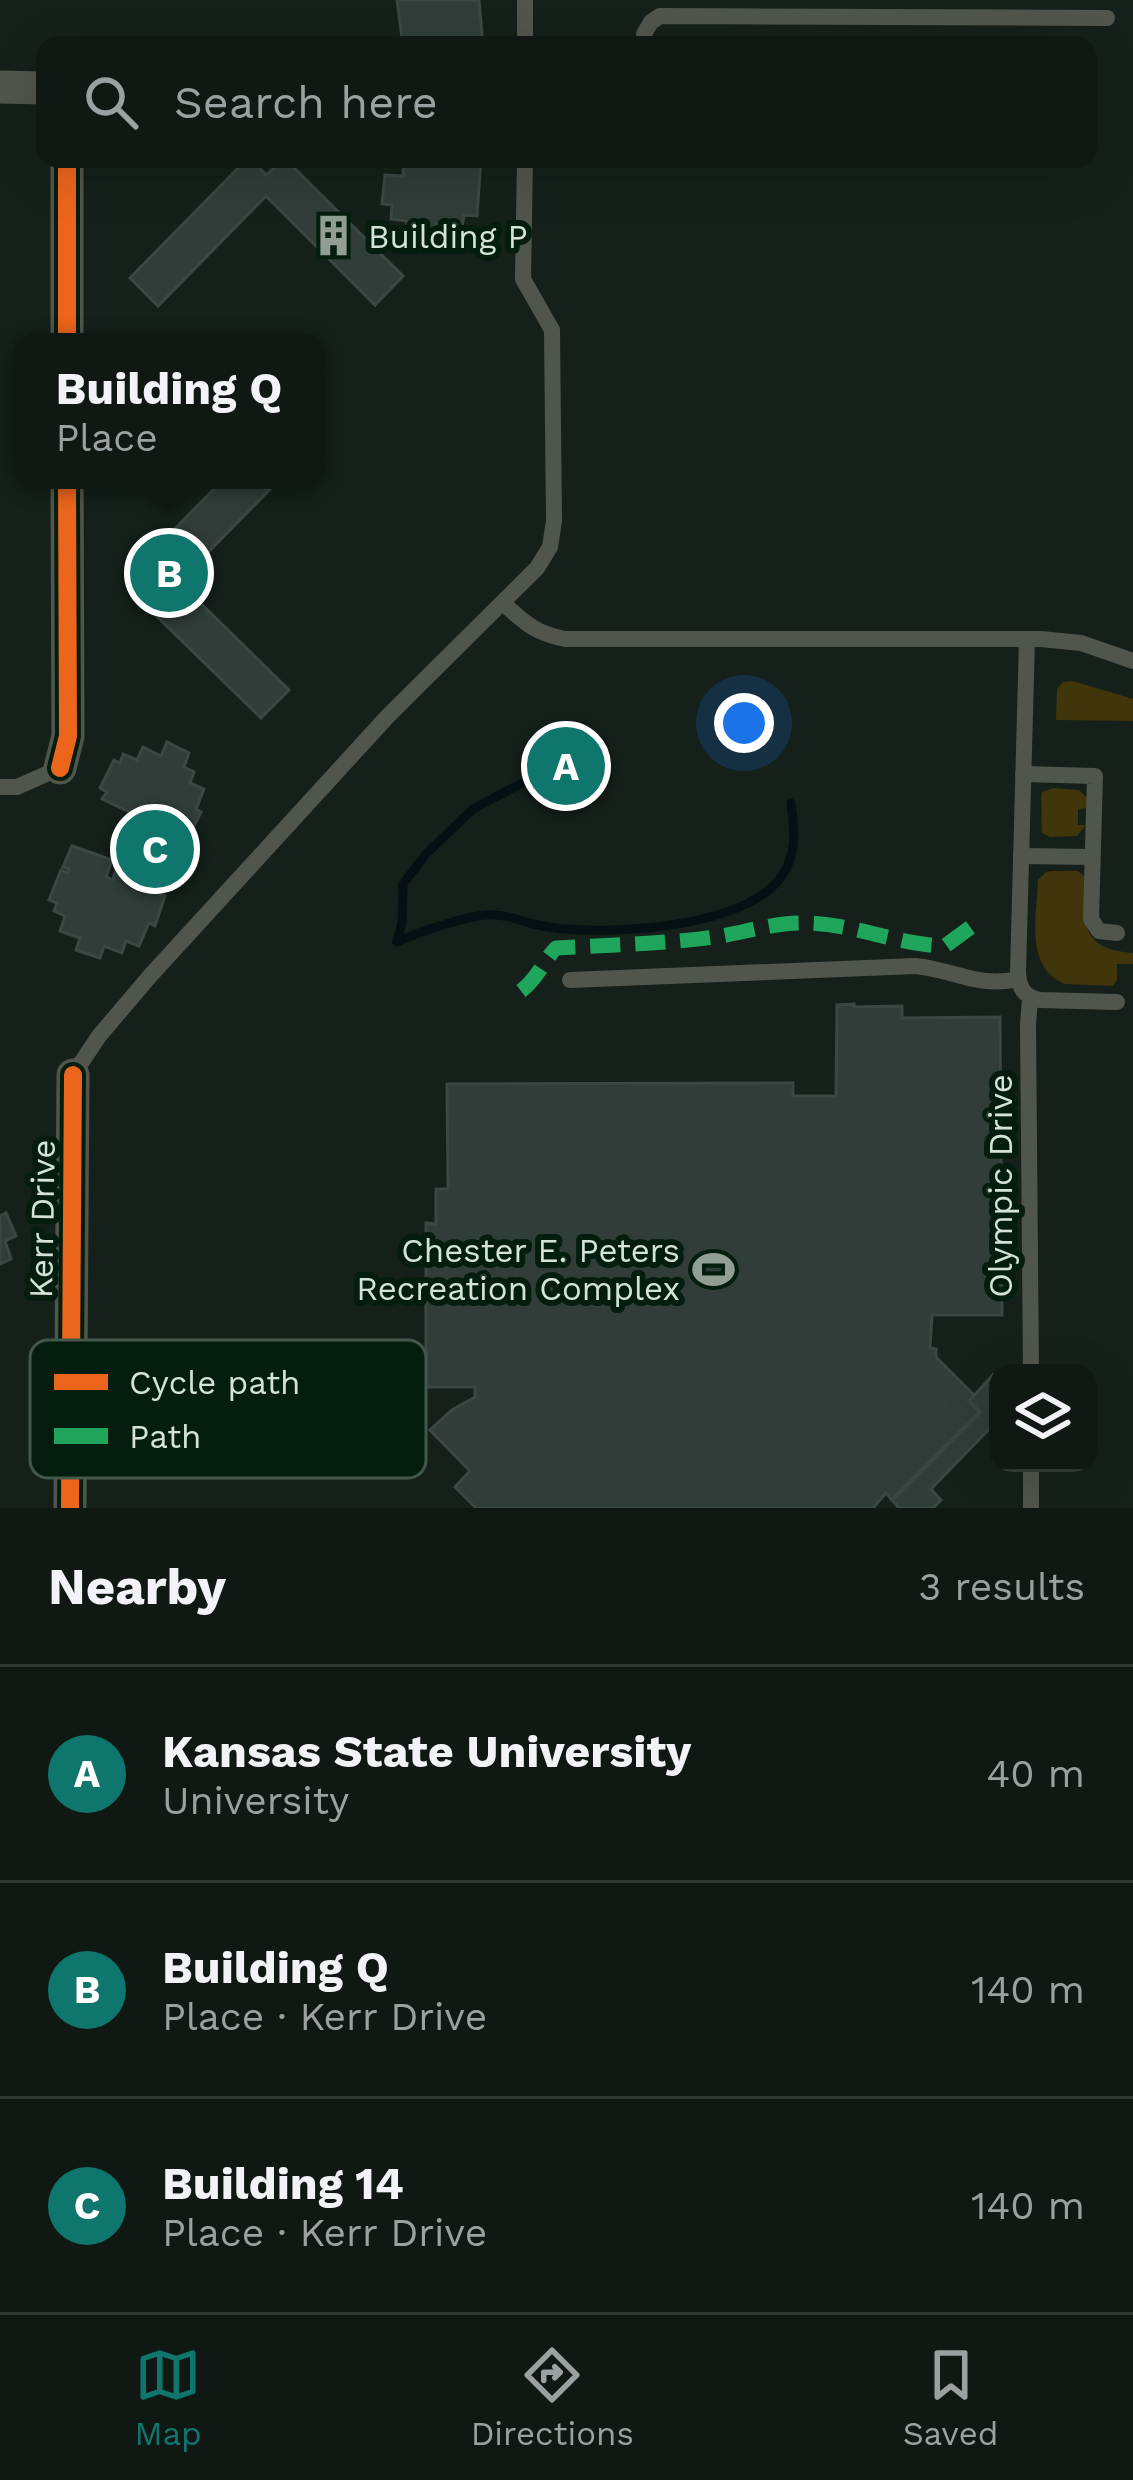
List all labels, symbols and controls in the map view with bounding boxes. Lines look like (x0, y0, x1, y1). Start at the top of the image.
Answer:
search box (36, 36, 1097, 168)
icon: search (78, 69, 144, 135)
text: Search here (174, 76, 438, 129)
building icon: Building P (311, 213, 357, 259)
place label: Building P (368, 217, 528, 256)
popup (13, 333, 325, 489)
text: Building Q (56, 362, 282, 415)
text: Place (56, 415, 158, 460)
pin: B (130, 528, 208, 618)
your location (714, 693, 774, 753)
pin: A (527, 721, 605, 811)
pin: C (116, 804, 194, 894)
street label: Olympic Drive (981, 1074, 1020, 1298)
street label: Kerr Drive (21, 1139, 63, 1299)
place label: Chester E. Peters Recreation Complex (356, 1231, 680, 1308)
sports icon: Chester E. Peters Recreation Complex (691, 1246, 737, 1292)
legend (30, 1340, 426, 1478)
text: Cycle path (129, 1363, 301, 1402)
map controls (989, 1364, 1097, 1472)
button: layers (989, 1364, 1097, 1472)
text: Path (129, 1417, 201, 1456)
text: Nearby (48, 1557, 226, 1616)
text: 3 results (919, 1564, 1085, 1609)
text: Kansas State University (162, 1725, 691, 1778)
text: A (74, 1751, 100, 1796)
text: 40 m (986, 1751, 1085, 1796)
text: University (162, 1778, 349, 1823)
text: Building Q (162, 1941, 389, 1994)
text: B (74, 1967, 100, 2012)
text: 140 m (971, 1967, 1085, 2012)
text: Place · Kerr Drive (162, 1994, 487, 2039)
text: Building 14 (162, 2157, 404, 2210)
text: C (74, 2183, 100, 2228)
text: 140 m (971, 2183, 1085, 2228)
text: Place · Kerr Drive (162, 2210, 487, 2255)
tab: Map (134, 2342, 202, 2453)
tab: Directions (471, 2342, 634, 2453)
tab: Saved (903, 2342, 999, 2453)

